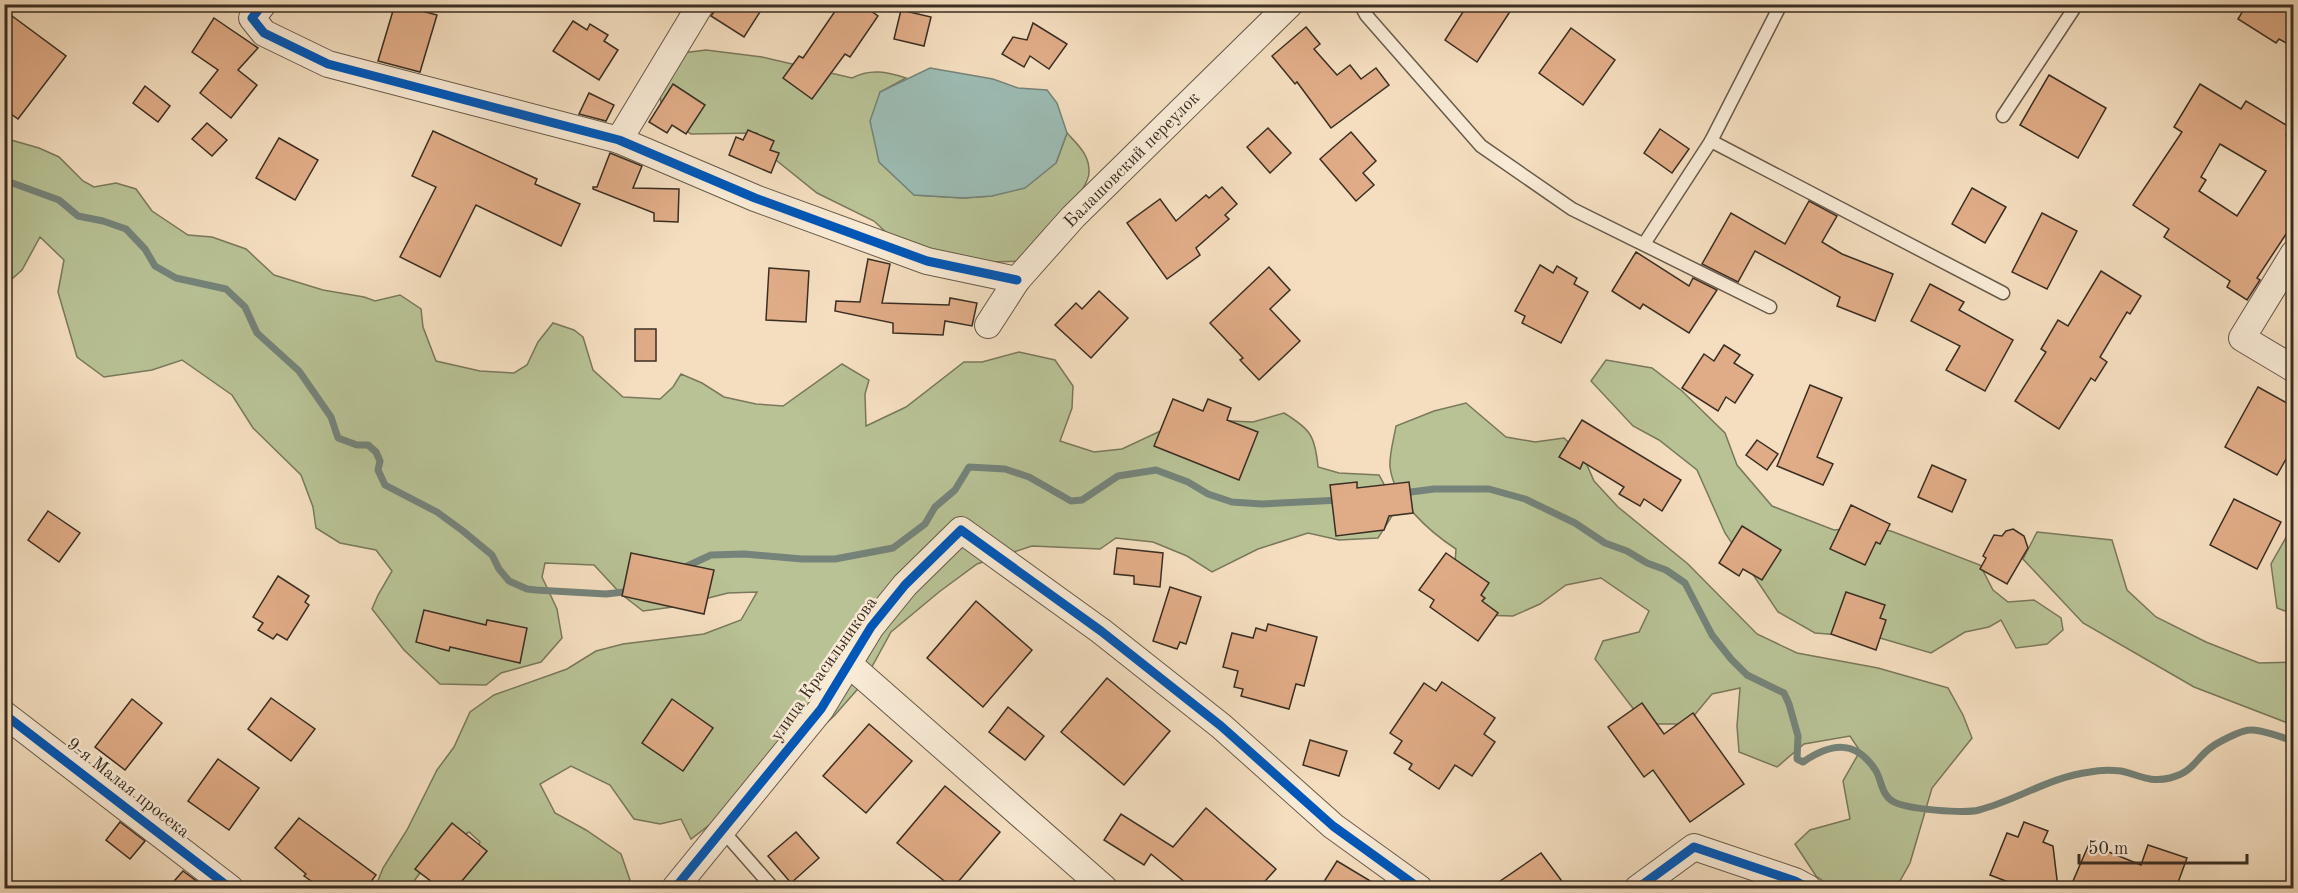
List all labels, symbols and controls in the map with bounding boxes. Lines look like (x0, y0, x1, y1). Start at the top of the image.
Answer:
street label: Балашовский переулок (1061, 89, 1203, 231)
street label: улица Красильникова (767, 594, 881, 744)
street label: 9-я Малая просека (63, 735, 193, 841)
scale bar (2079, 827, 2247, 865)
text: 50 m (2088, 840, 2128, 858)

